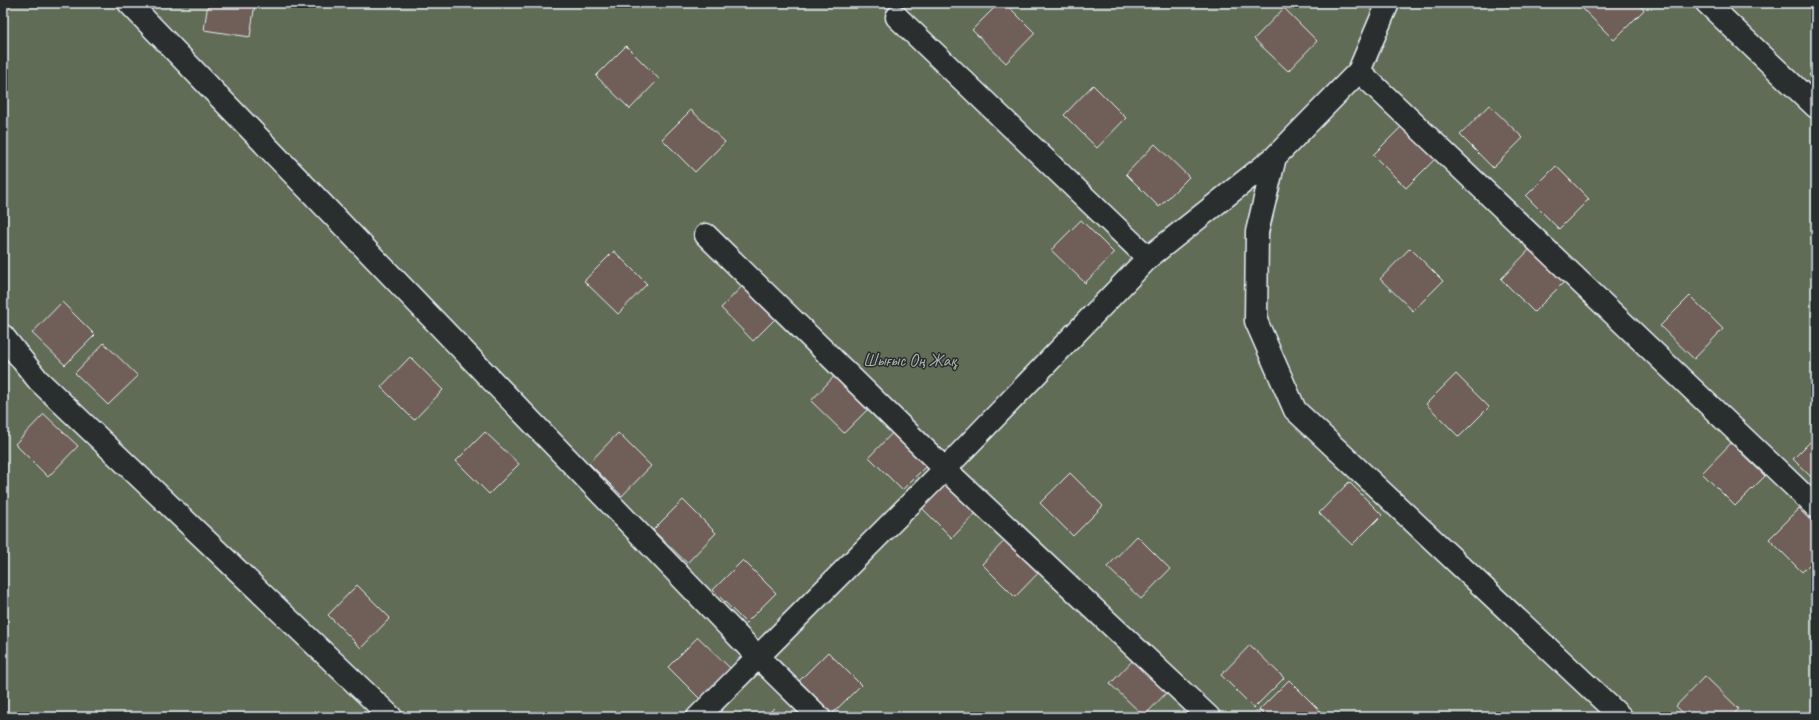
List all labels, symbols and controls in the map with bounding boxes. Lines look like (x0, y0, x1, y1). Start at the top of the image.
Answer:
park label: Шығыс Оң Жақ (863, 350, 958, 371)

